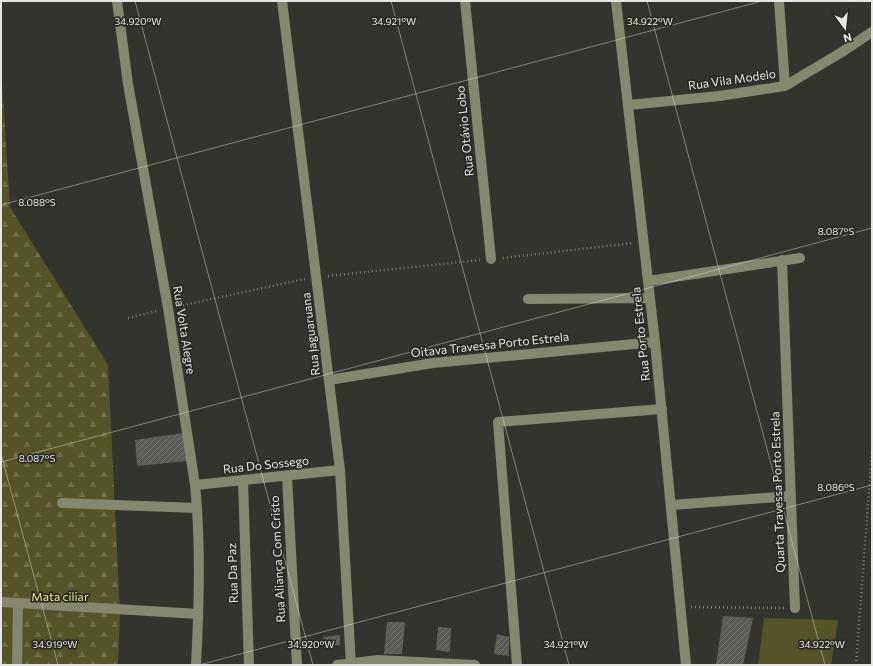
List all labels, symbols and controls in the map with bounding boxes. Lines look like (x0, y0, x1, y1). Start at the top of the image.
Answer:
north arrow (825, 8, 865, 48)
text: 34.920°W (115, 15, 161, 27)
text: 34.921°W (372, 15, 416, 27)
text: 34.922°W (627, 15, 673, 27)
text: N (842, 31, 853, 45)
street label: Rua Vila Modelo (687, 66, 777, 92)
street label: Rua Otávio Lobo (452, 85, 476, 177)
text: 8.088°S (18, 196, 56, 208)
text: 8.087°S (818, 225, 854, 237)
street label: Rua Volta Alegre (171, 285, 199, 375)
street label: Rua Porto Estrela (628, 286, 652, 382)
street label: Rua Jaguaruana (298, 292, 323, 376)
street label: Oitava Travessa Porto Estrela (410, 329, 570, 359)
street label: Quarta Travessa Porto Estrela (767, 411, 787, 573)
text: 8.087°S (19, 452, 55, 464)
street label: Rua Do Sossego (222, 453, 310, 475)
text: 8.086°S (817, 481, 855, 493)
street label: Rua Aliança Com Cristo (267, 495, 287, 623)
street label: Rua Da Paz (224, 543, 240, 603)
park label: Mata ciliar (31, 589, 89, 603)
text: 34.919°W (32, 638, 78, 650)
text: 34.920°W (288, 638, 334, 650)
text: 34.921°W (544, 638, 588, 650)
text: 34.922°W (799, 638, 845, 650)

